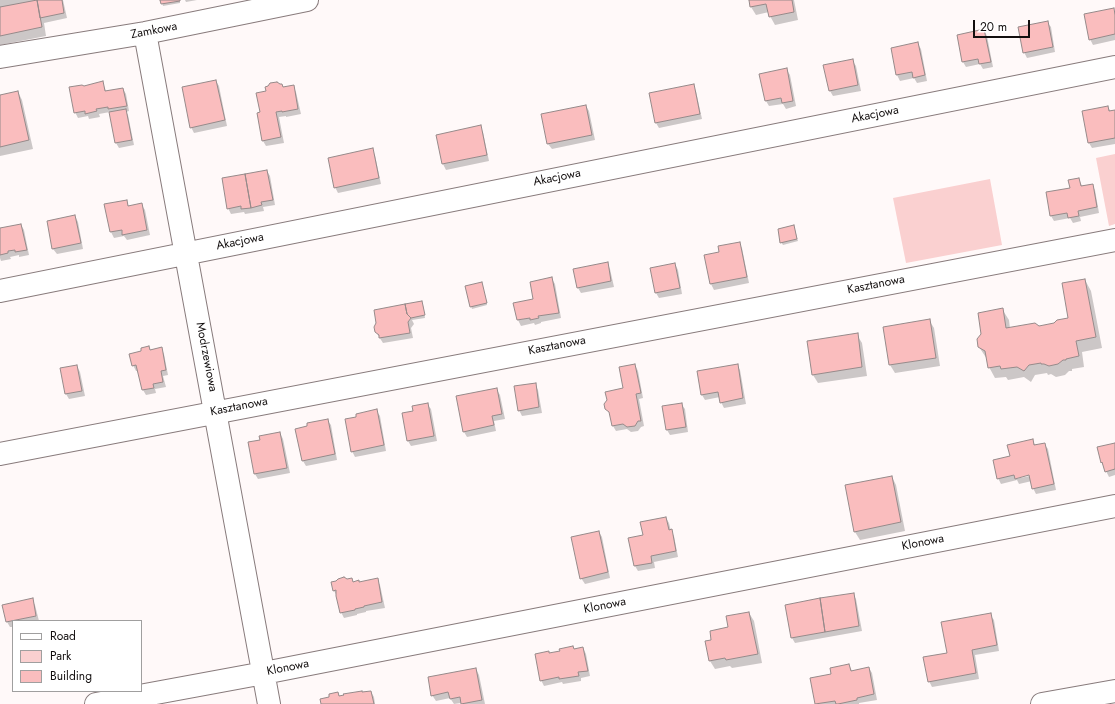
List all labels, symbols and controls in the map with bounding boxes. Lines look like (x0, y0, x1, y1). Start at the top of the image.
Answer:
scale bar (975, 12, 1032, 38)
text: 20 m (980, 18, 1007, 36)
street label: Zamkowa (130, 19, 178, 43)
street label: Akacjowa (850, 103, 900, 127)
street label: Akacjowa (532, 166, 582, 190)
street label: Akacjowa (215, 230, 265, 254)
street label: Kasztanowa (846, 272, 906, 298)
street label: Modrzewiowa (192, 321, 220, 393)
street label: Kasztanowa (527, 333, 587, 359)
street label: Kasztanowa (209, 394, 269, 420)
street label: Klonowa (901, 532, 945, 554)
street label: Klonowa (583, 595, 627, 617)
legend (12, 620, 142, 692)
text: Road (50, 627, 76, 645)
text: Park (50, 647, 71, 665)
street label: Klonowa (266, 657, 310, 679)
text: Building (50, 667, 92, 685)

